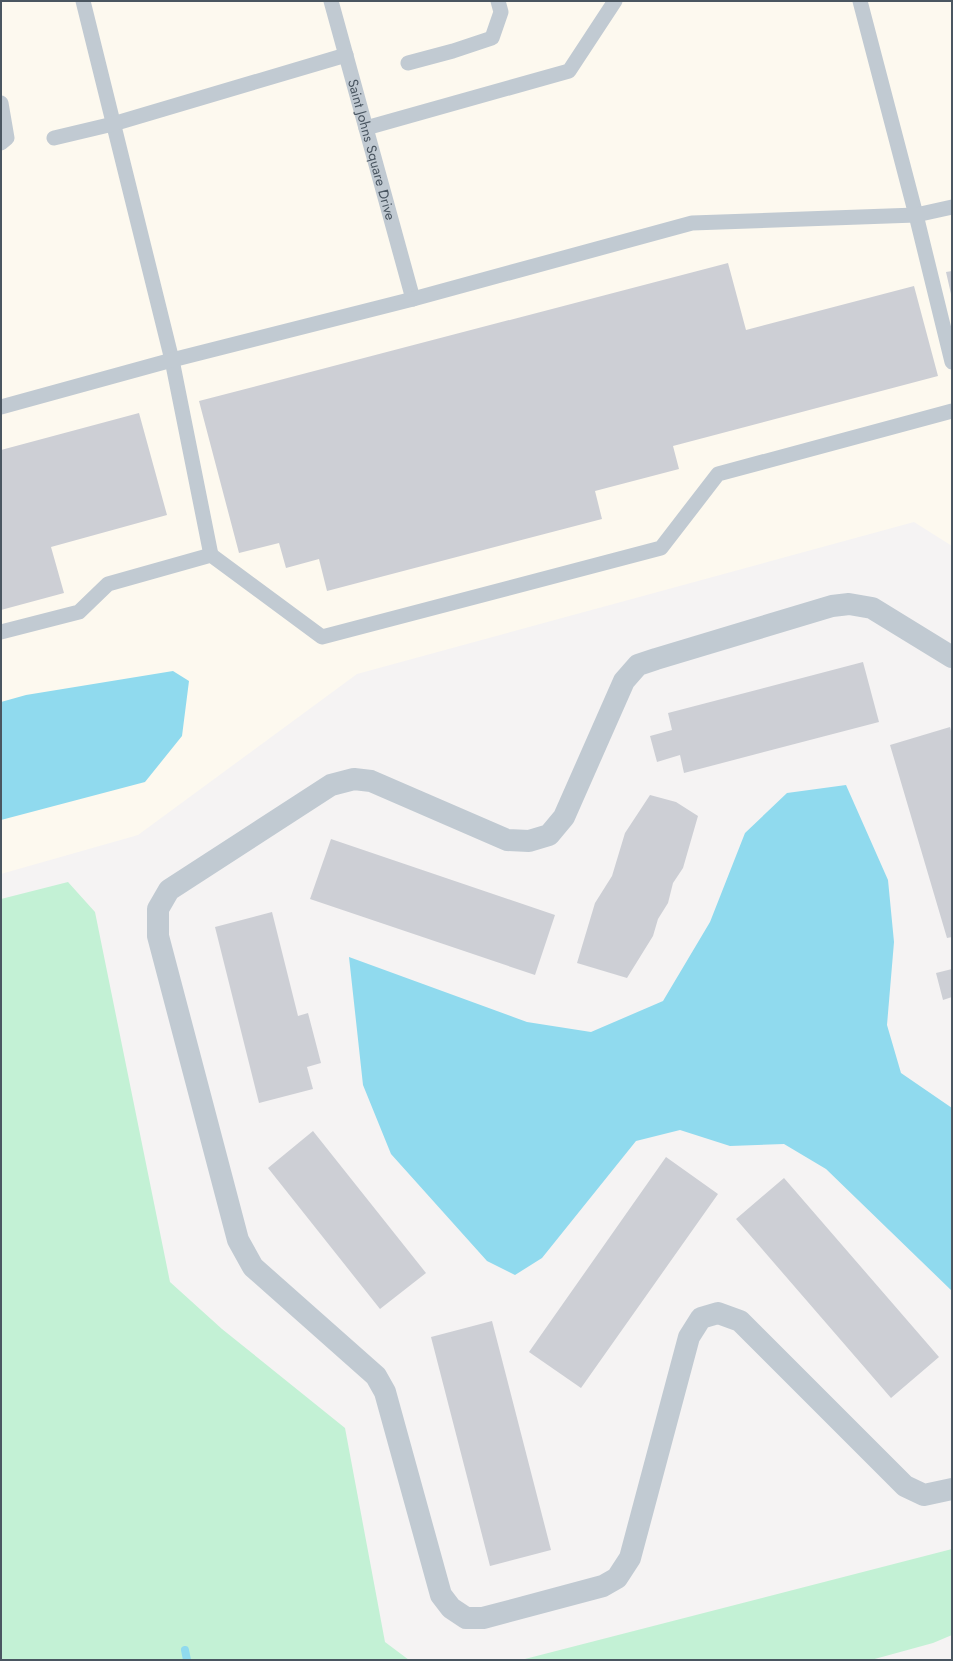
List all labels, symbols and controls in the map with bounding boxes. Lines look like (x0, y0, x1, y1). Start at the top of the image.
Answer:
street label: Saint Johns Square Drive (343, 77, 401, 222)

